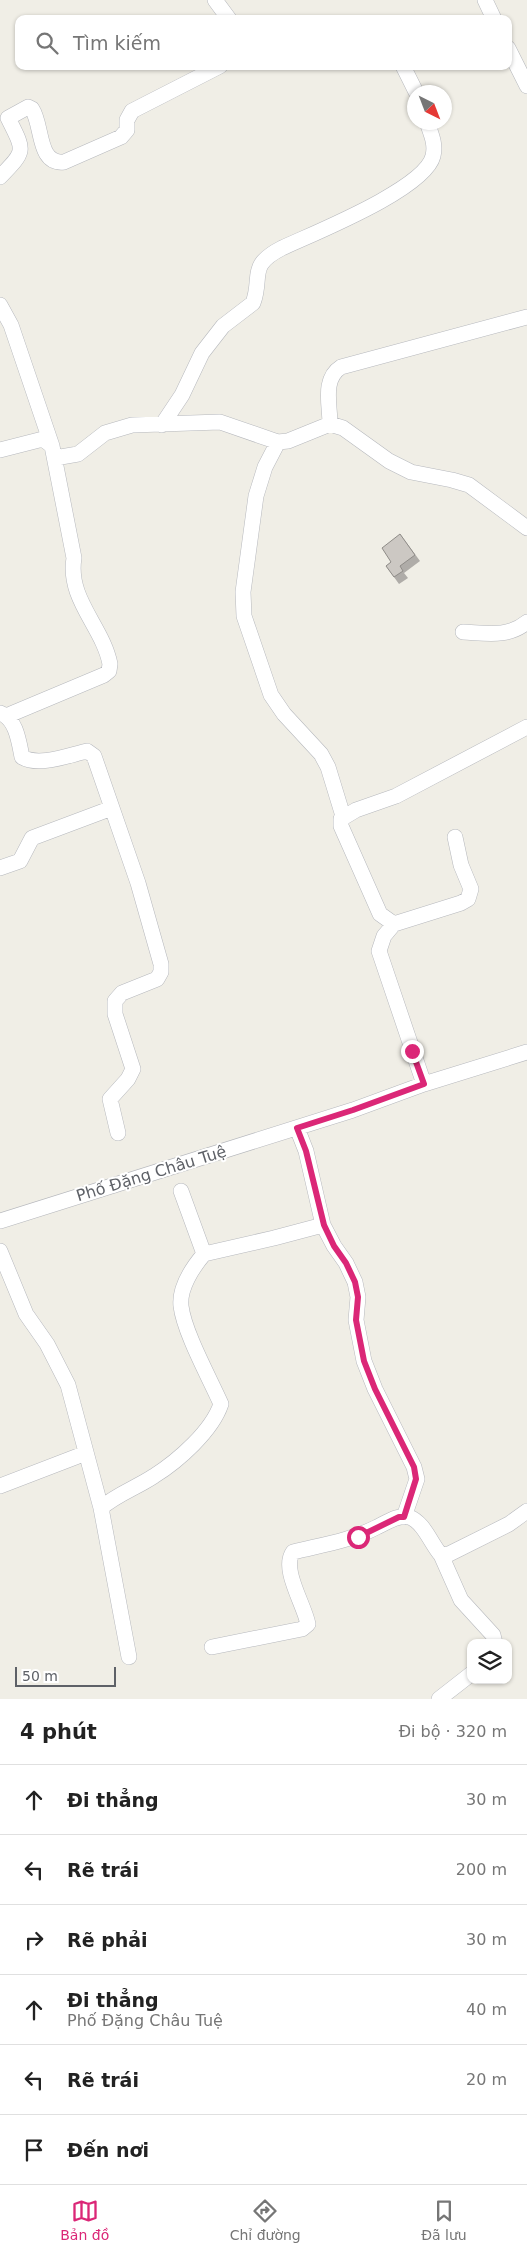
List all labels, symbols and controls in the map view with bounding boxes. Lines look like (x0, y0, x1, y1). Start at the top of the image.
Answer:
search box (15, 15, 512, 70)
icon: search (33, 29, 61, 57)
text: Tìm kiếm (73, 32, 161, 54)
north arrow (407, 85, 452, 130)
route end (401, 1040, 424, 1063)
street label: Phố Đặng Châu Tuệ (74, 1142, 228, 1205)
route start (347, 1526, 370, 1549)
map controls (467, 1639, 512, 1684)
button: layers (467, 1639, 512, 1684)
scale bar (15, 1664, 116, 1687)
text: 50 m (22, 1668, 58, 1684)
text: 4 phút (20, 1720, 97, 1744)
text: Đi bộ · 320 m (399, 1722, 507, 1741)
icon: ahead (20, 1786, 48, 1814)
text: Đi thẳng (67, 1789, 159, 1811)
text: 30 m (466, 1790, 507, 1809)
icon: left (20, 1856, 48, 1884)
text: Rẽ trái (67, 1859, 139, 1881)
text: 200 m (456, 1860, 507, 1879)
icon: right (20, 1926, 48, 1954)
text: Rẽ phải (67, 1929, 148, 1951)
text: 30 m (466, 1930, 507, 1949)
text: Đi thẳng (67, 1989, 159, 2011)
icon: ahead (20, 1996, 48, 2024)
text: 40 m (466, 2000, 507, 2019)
text: Phố Đặng Châu Tuệ (67, 2011, 223, 2030)
icon: left (20, 2066, 48, 2094)
text: Rẽ trái (67, 2069, 139, 2091)
text: 20 m (466, 2070, 507, 2089)
icon: arrive (20, 2136, 48, 2164)
text: Đến nơi (67, 2139, 149, 2161)
tab: Bản đồ (60, 2197, 109, 2243)
tab: Chỉ đường (230, 2197, 301, 2243)
tab: Đã lưu (421, 2197, 467, 2243)

